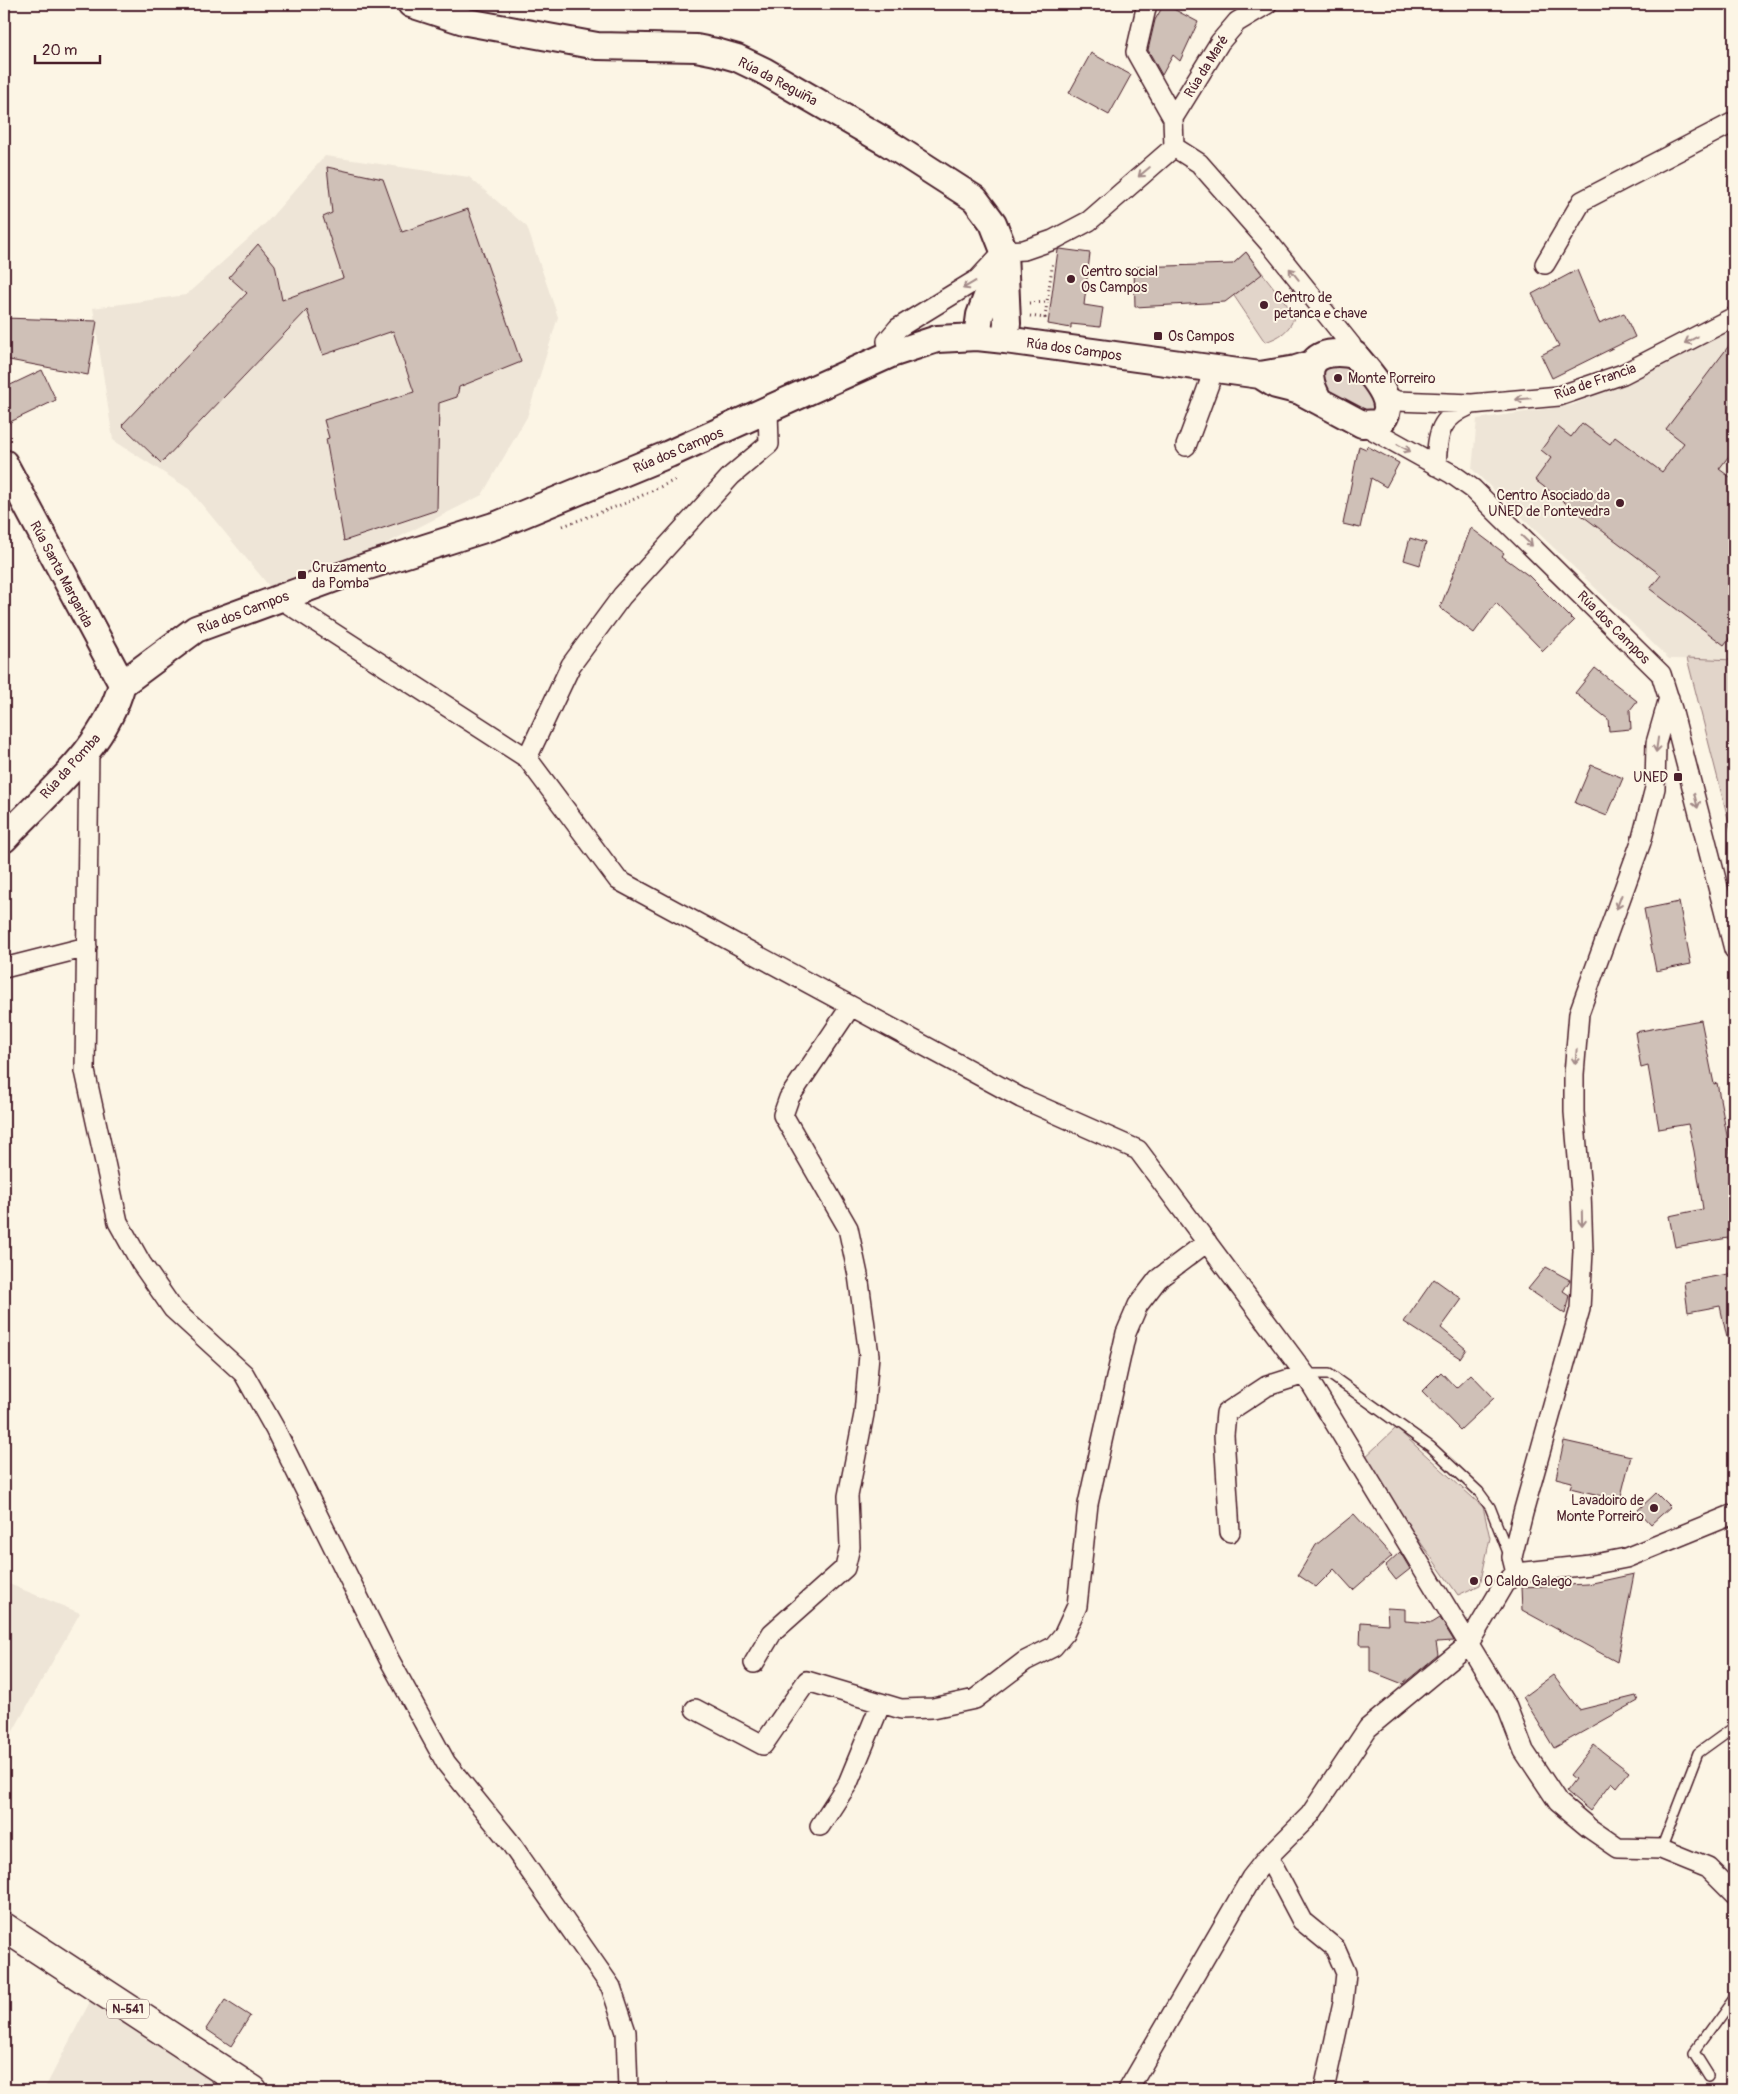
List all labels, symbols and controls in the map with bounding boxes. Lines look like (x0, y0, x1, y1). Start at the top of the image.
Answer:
scale bar (35, 32, 100, 64)
street label: Rúa da Maré (1181, 32, 1232, 101)
text: 20 m (42, 41, 77, 60)
street label: Rúa da Reguiña (735, 53, 820, 109)
one-way arrow (1138, 166, 1151, 177)
place label: Centro social Os Campos (1081, 263, 1158, 296)
one-way arrow (1289, 268, 1300, 281)
marker: Centro social Os Campos (1065, 273, 1077, 285)
one-way arrow (962, 279, 976, 290)
place label: Centro de petanca e chave (1274, 289, 1367, 322)
marker: Centro de petanca e chave (1258, 299, 1270, 311)
place label: Os Campos (1168, 328, 1235, 345)
marker: Os Campos (1152, 330, 1164, 342)
street label: Rúa dos Campos (1025, 334, 1124, 365)
one-way arrow (1684, 336, 1699, 345)
street label: Rúa de Francia (1552, 360, 1638, 403)
place label: Monte Porreiro (1348, 370, 1436, 387)
marker: Monte Porreiro (1332, 372, 1344, 384)
one-way arrow (1515, 395, 1531, 404)
street label: Rúa dos Campos (631, 424, 727, 477)
one-way arrow (1396, 444, 1411, 454)
place label: Centro Asociado da UNED de Pontevedra (1488, 487, 1610, 520)
marker: Centro Asociado da UNED de Pontevedra (1614, 497, 1626, 509)
street label: Rúa Santa Margarida (26, 518, 97, 630)
one-way arrow (1521, 535, 1533, 548)
place label: Cruzamento da Pomba (312, 559, 387, 592)
marker: Cruzamento da Pomba (296, 569, 308, 581)
street label: Rúa dos Campos (195, 587, 292, 638)
street label: Rúa dos Campos (1574, 587, 1654, 668)
street label: Rúa da Pomba (37, 730, 104, 802)
one-way arrow (1652, 737, 1662, 753)
place label: UNED (1633, 769, 1668, 786)
marker: UNED (1672, 771, 1684, 783)
one-way arrow (1692, 792, 1701, 808)
one-way arrow (1614, 893, 1623, 909)
one-way arrow (1571, 1049, 1580, 1065)
one-way arrow (1577, 1211, 1587, 1227)
place label: Lavadoiro de Monte Porreiro (1557, 1492, 1644, 1525)
marker: Lavadoiro de Monte Porreiro (1648, 1502, 1660, 1514)
place label: O Caldo Galego (1484, 1573, 1573, 1590)
marker: O Caldo Galego (1468, 1575, 1480, 1587)
road number: N-541 (107, 2000, 149, 2018)

